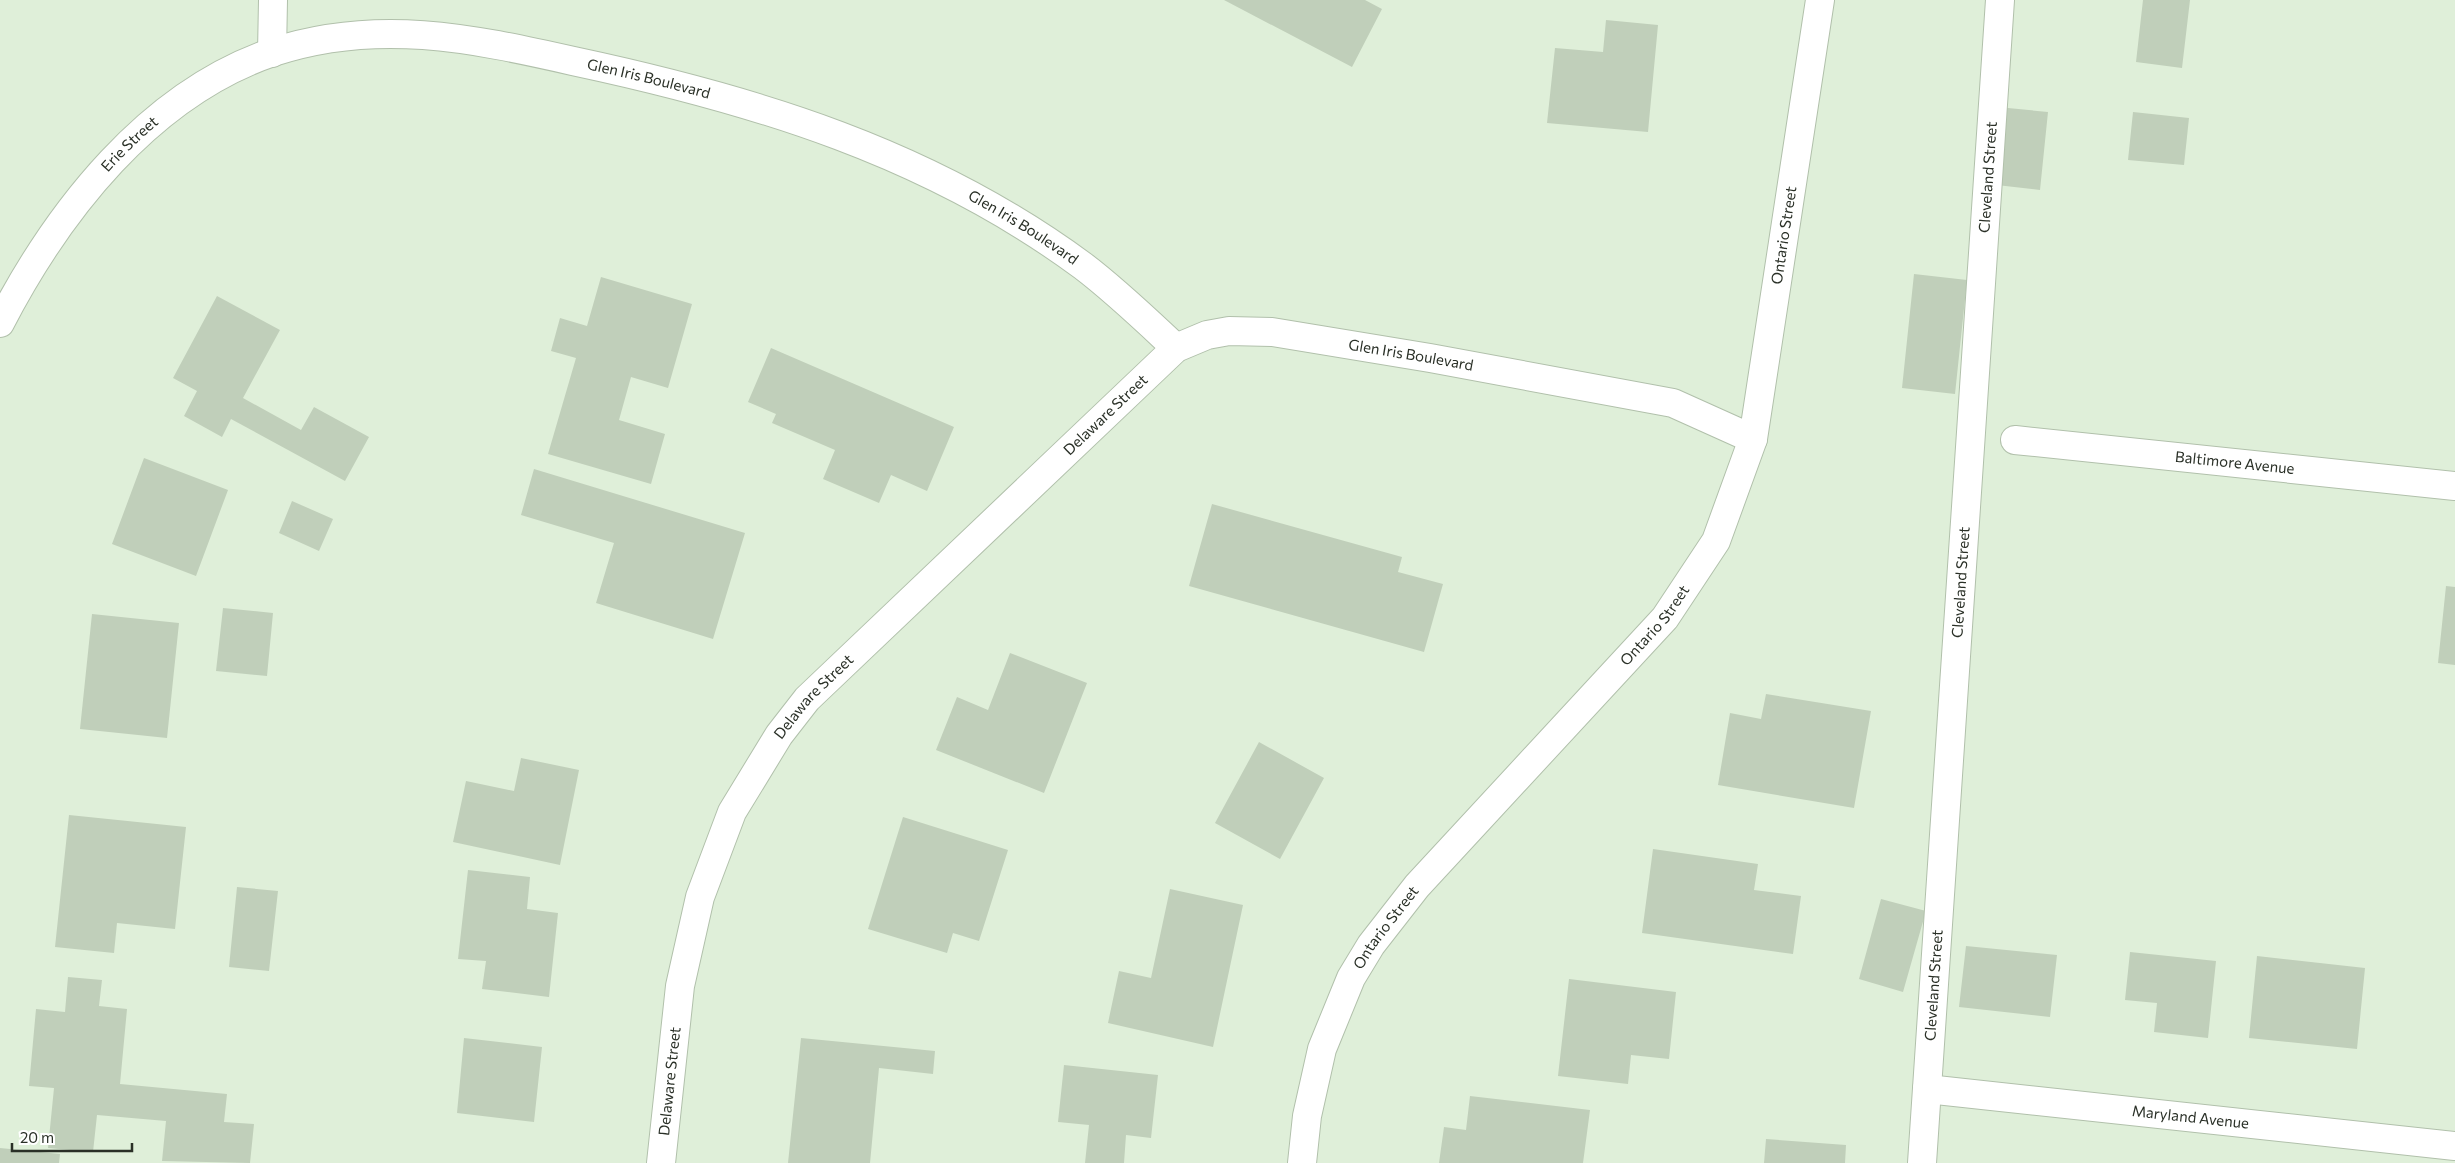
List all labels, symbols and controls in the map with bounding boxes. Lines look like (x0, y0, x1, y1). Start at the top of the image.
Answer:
street label: Glen Iris Boulevard (586, 54, 713, 102)
street label: Erie Street (97, 112, 161, 175)
street label: Cleveland Street (1974, 121, 2000, 233)
street label: Ontario Street (1767, 185, 1799, 286)
street label: Glen Iris Boulevard (966, 186, 1082, 268)
street label: Glen Iris Boulevard (1347, 335, 1475, 374)
street label: Delaware Street (1059, 370, 1151, 458)
street label: Baltimore Avenue (2174, 447, 2296, 477)
street label: Cleveland Street (1947, 526, 1973, 638)
street label: Ontario Street (1616, 581, 1692, 669)
street label: Delaware Street (769, 650, 857, 742)
street label: Ontario Street (1349, 882, 1422, 972)
street label: Cleveland Street (1920, 929, 1946, 1042)
street label: Delaware Street (654, 1026, 684, 1137)
street label: Maryland Avenue (2131, 1101, 2250, 1132)
scale bar (12, 1120, 132, 1152)
text: 20 m (20, 1128, 54, 1146)

